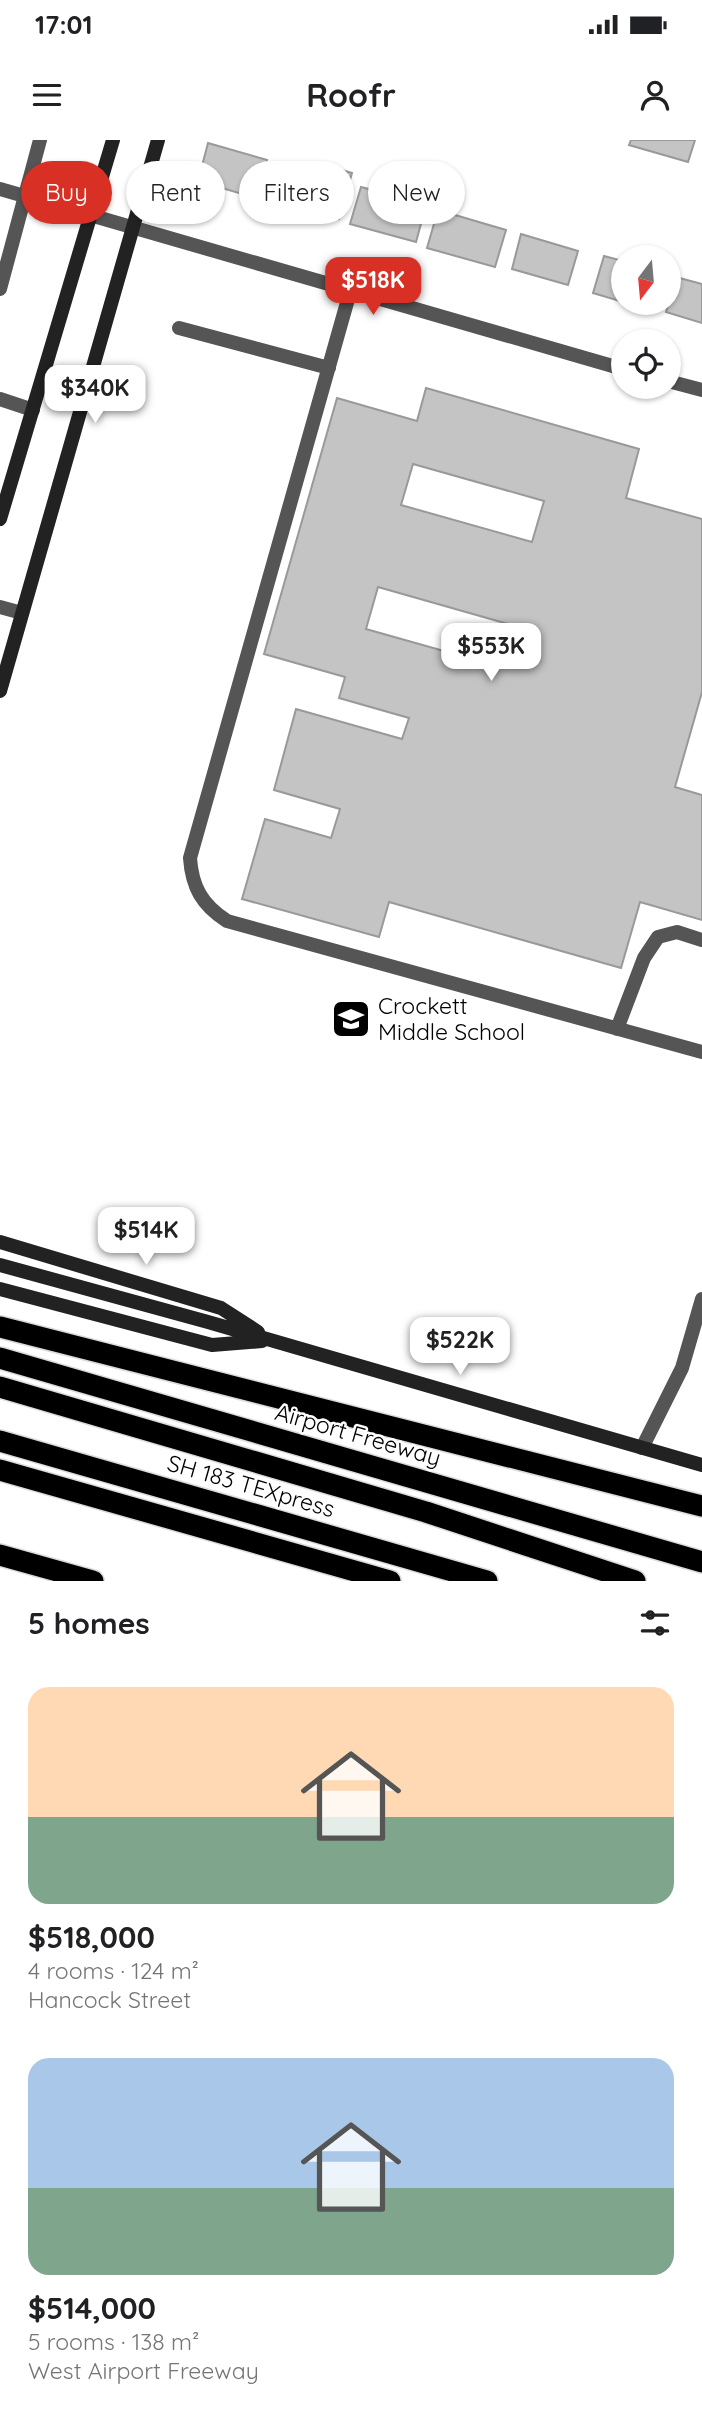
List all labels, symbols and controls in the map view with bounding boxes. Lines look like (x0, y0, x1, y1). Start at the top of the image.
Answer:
text: 17:01 (35, 8, 93, 41)
text: Roofr (306, 75, 396, 115)
icon: menu (28, 76, 66, 114)
icon: person (636, 76, 674, 114)
chip: Buy (21, 161, 112, 224)
chip: Rent (126, 161, 225, 224)
chip: Filters (239, 161, 354, 224)
chip: New (368, 161, 465, 224)
north arrow (611, 245, 681, 315)
map controls (611, 245, 681, 399)
pin: $518K (324, 258, 422, 317)
text: $518K (341, 265, 405, 294)
button: locate (611, 329, 681, 399)
pin: $340K (46, 366, 144, 425)
text: $340K (61, 373, 129, 402)
pin: $553K (442, 624, 540, 683)
text: $553K (457, 631, 525, 660)
place label: Crockett Middle School (378, 991, 525, 1046)
school or university icon: Crockett Middle School (330, 998, 372, 1040)
pin: $514K (97, 1208, 195, 1267)
text: $514K (114, 1215, 178, 1244)
pin: $522K (411, 1318, 509, 1377)
text: $522K (426, 1325, 494, 1354)
street label: Airport Freeway (272, 1397, 444, 1472)
street label: SH 183 TEXpress (164, 1448, 338, 1523)
text: 5 homes (28, 1604, 150, 1642)
icon: filters (636, 1604, 674, 1642)
icon: home (288, 1733, 414, 1859)
text: $518,000 (28, 1918, 155, 1956)
text: 4 rooms · 124 m² (28, 1956, 199, 1985)
text: Hancock Street (28, 1985, 191, 2014)
icon: home (288, 2104, 414, 2230)
text: $514,000 (28, 2289, 156, 2327)
text: 5 rooms · 138 m² (28, 2327, 199, 2356)
text: West Airport Freeway (28, 2356, 259, 2385)

